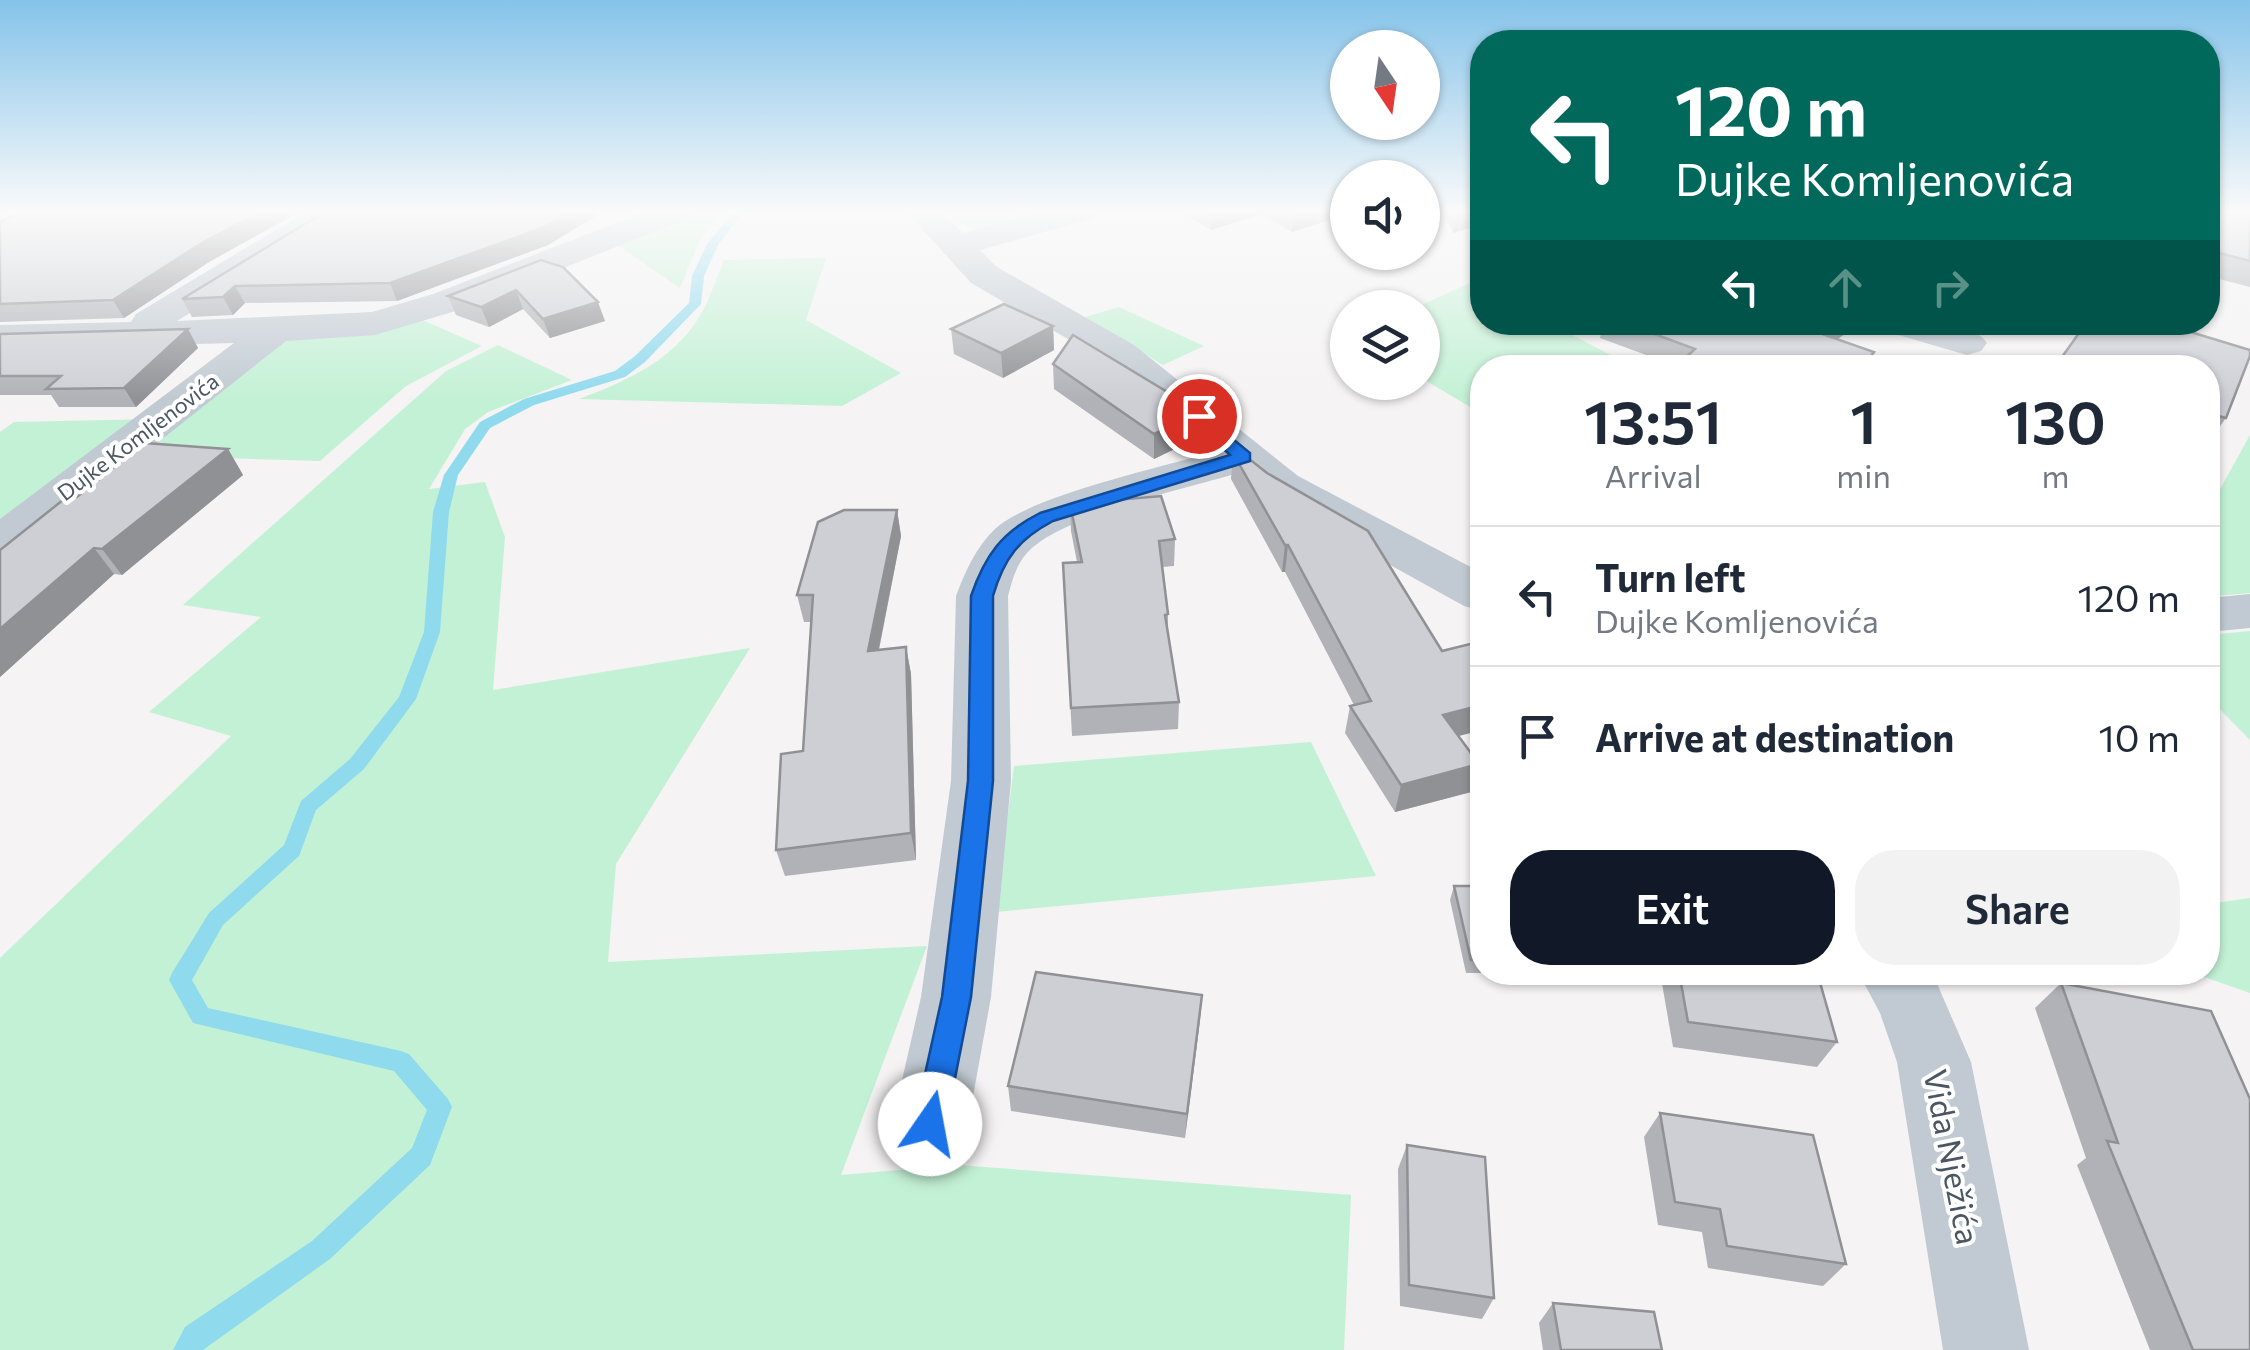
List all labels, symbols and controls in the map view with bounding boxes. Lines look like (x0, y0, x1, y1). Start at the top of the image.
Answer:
north arrow (1330, 30, 1440, 140)
map controls (1330, 30, 1440, 400)
text: 120 m (1675, 65, 1867, 150)
icon: left (1510, 70, 1640, 200)
text: Dujke Komljenovića (1675, 150, 2074, 205)
button: sound (1330, 160, 1440, 270)
icon: left (1713, 260, 1768, 315)
icon: ahead (1818, 260, 1873, 315)
icon: right (1923, 260, 1978, 315)
button: layers (1330, 290, 1440, 400)
street label: Dujke Komljenovića (52, 367, 224, 506)
pin (1157, 374, 1242, 459)
text: 13:51 (1584, 383, 1722, 456)
text: 1 (1850, 383, 1877, 456)
text: 130 (2005, 383, 2106, 456)
icon: arrive (1172, 389, 1227, 444)
text: Arrival (1605, 455, 1702, 495)
text: min (1836, 455, 1891, 495)
text: m (2041, 455, 2069, 495)
text: Turn left (1595, 553, 1746, 600)
icon: left (1510, 569, 1565, 624)
text: 120 m (2078, 573, 2180, 620)
text: Dujke Komljenovića (1595, 600, 1879, 640)
icon: arrive (1510, 709, 1565, 764)
text: Arrive at destination (1595, 713, 1954, 760)
text: 10 m (2099, 713, 2180, 760)
button: Exit (1510, 850, 1835, 965)
button: Share (1855, 850, 2180, 965)
street label: Vida Nježića (1916, 1066, 1990, 1248)
position arrow (878, 1072, 982, 1176)

